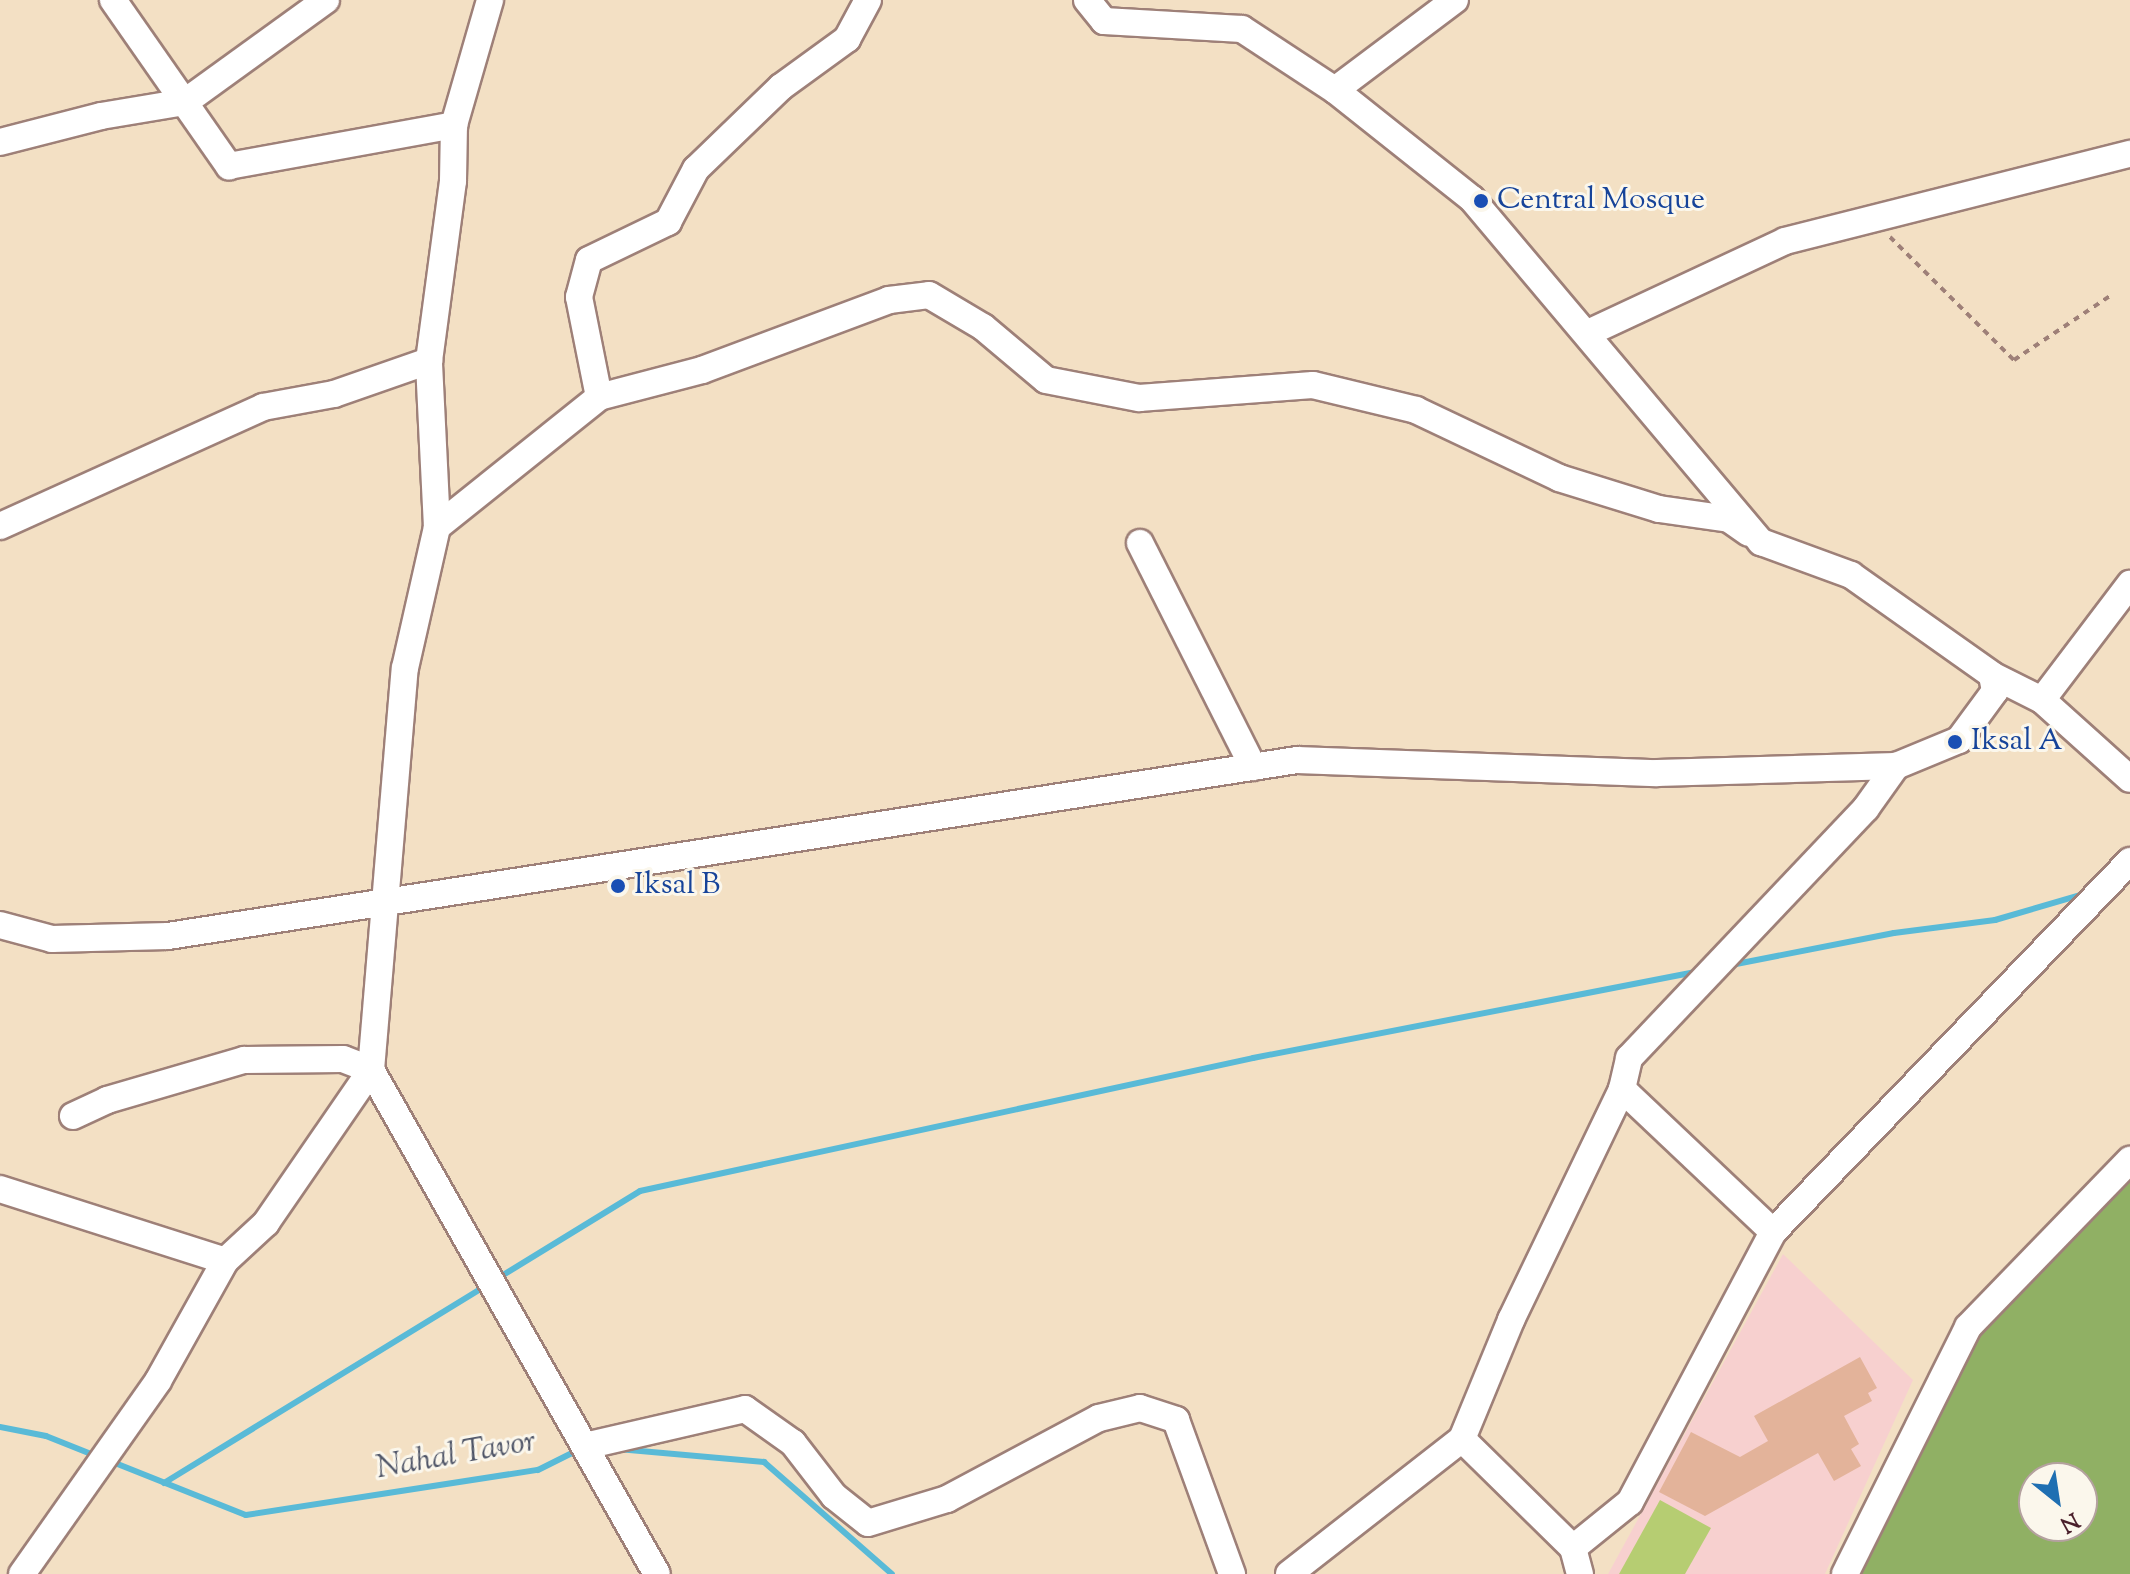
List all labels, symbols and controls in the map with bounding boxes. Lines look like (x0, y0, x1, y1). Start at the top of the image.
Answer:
place label: Central Mosque (1497, 183, 1705, 219)
marker: Central Mosque (1472, 192, 1490, 210)
place label: Iksal A (1971, 724, 2063, 760)
marker: Iksal A (1946, 733, 1964, 751)
place label: Iksal B (634, 868, 720, 904)
marker: Iksal B (609, 877, 627, 895)
water label: Nahal Tavor (373, 1423, 539, 1489)
north arrow (2018, 1462, 2098, 1542)
text: N (2053, 1503, 2085, 1539)

